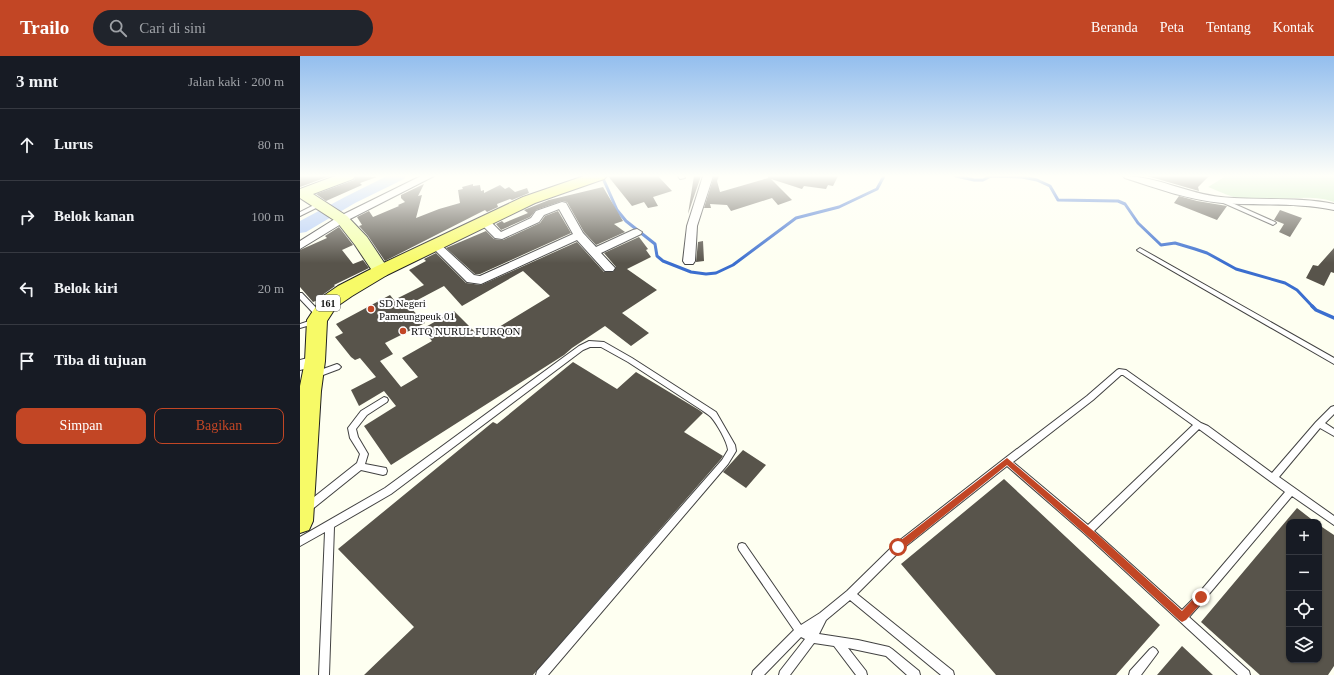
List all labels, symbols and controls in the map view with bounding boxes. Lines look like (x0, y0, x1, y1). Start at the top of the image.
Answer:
search box (93, 10, 373, 46)
text: Trailo (20, 17, 69, 38)
icon: search (107, 17, 129, 39)
text: Cari di sini (139, 20, 206, 36)
text: Beranda (1091, 20, 1138, 35)
text: Peta (1160, 20, 1184, 35)
text: Tentang (1206, 20, 1251, 35)
text: Kontak (1273, 20, 1314, 35)
text: 3 mnt (16, 72, 58, 91)
text: Jalan kaki · 200 m (188, 74, 284, 89)
icon: ahead (16, 134, 38, 156)
text: Lurus (54, 136, 93, 152)
text: 80 m (258, 137, 284, 152)
icon: right (16, 206, 38, 228)
text: Belok kanan (54, 208, 134, 224)
text: 100 m (251, 209, 284, 224)
icon: left (16, 278, 38, 300)
text: Belok kiri (54, 280, 118, 296)
text: 20 m (258, 281, 284, 296)
road number: 161 (316, 295, 340, 311)
place label: SD Negeri Pameungpeuk 01 (379, 297, 455, 322)
marker: SD Negeri Pameungpeuk 01 (366, 304, 376, 314)
place label: RTQ NURUL FURQON (411, 325, 521, 337)
marker: RTQ NURUL FURQON (398, 326, 408, 336)
icon: arrive (16, 350, 38, 372)
text: Tiba di tujuan (54, 352, 146, 368)
button: Simpan (16, 408, 146, 444)
button: Bagikan (154, 408, 284, 444)
map controls (1286, 519, 1322, 663)
button: + (1286, 519, 1322, 555)
route start (889, 538, 907, 556)
button: − (1286, 555, 1322, 591)
route end (1192, 588, 1210, 606)
button: locate (1286, 591, 1322, 627)
button: layers (1286, 627, 1322, 663)

